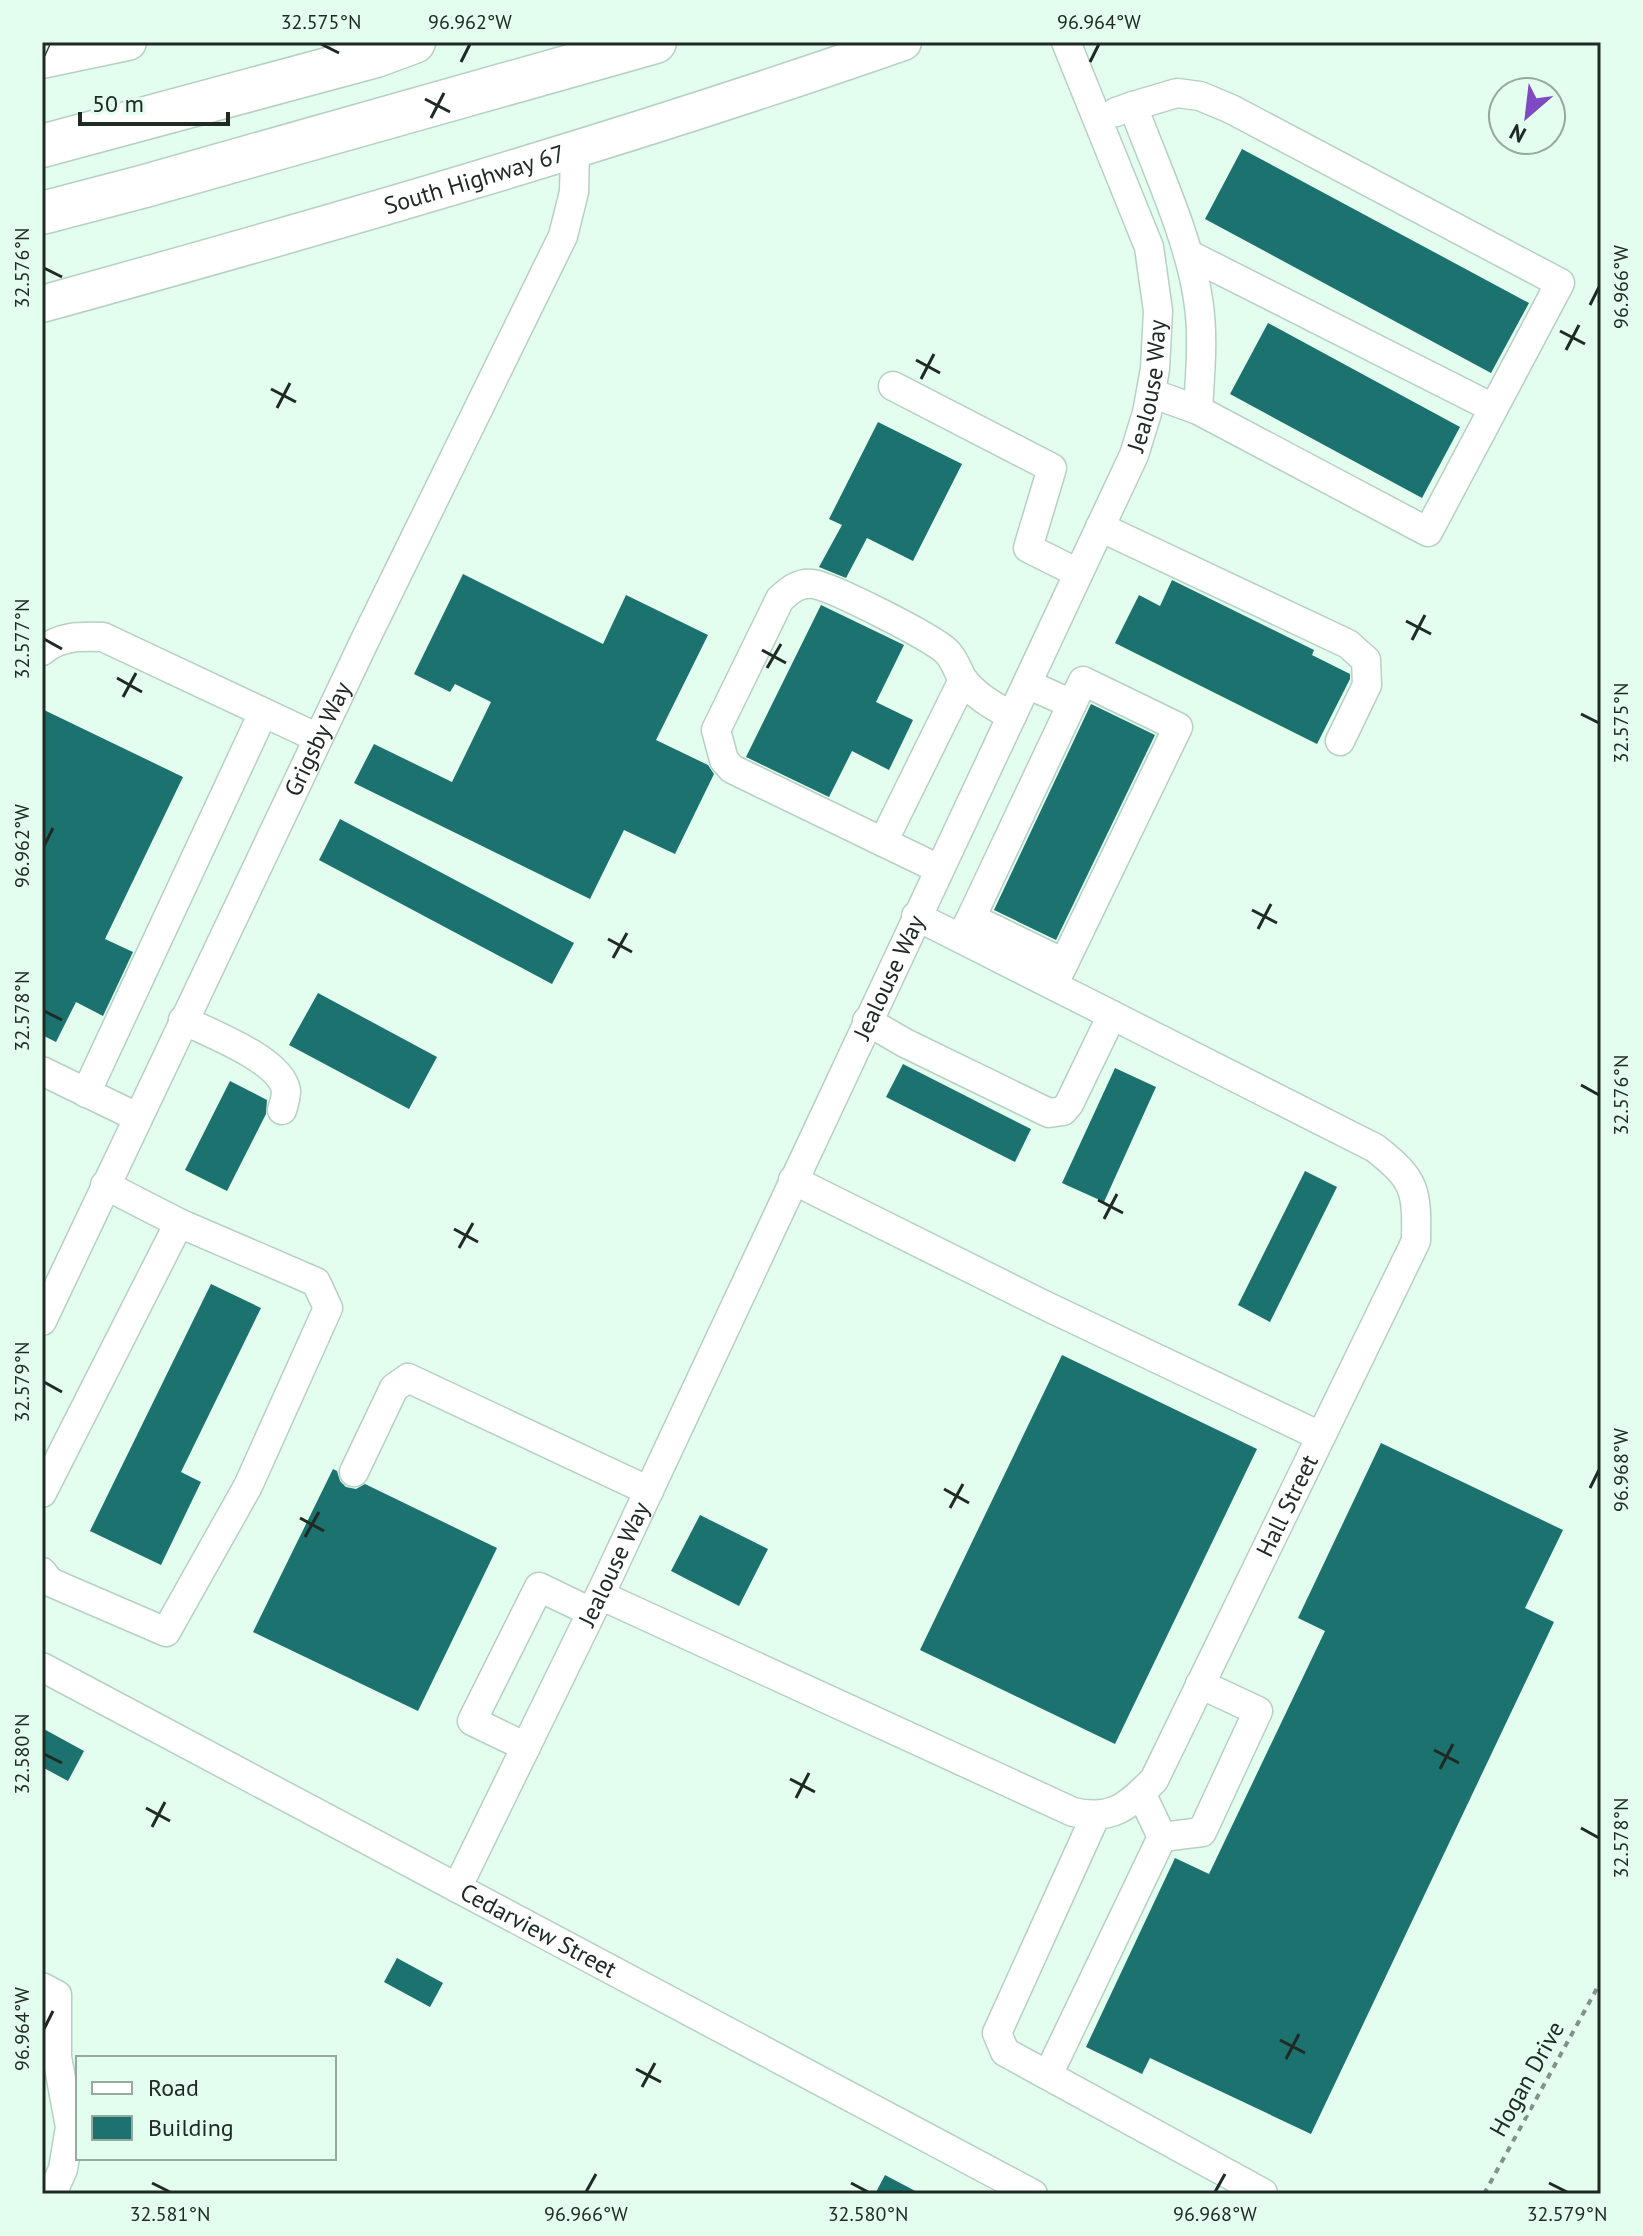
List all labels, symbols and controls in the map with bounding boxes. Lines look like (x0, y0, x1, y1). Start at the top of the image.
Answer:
text: 32.575°N (281, 9, 361, 35)
text: 96.962°W (428, 9, 512, 35)
text: 96.964°W (1057, 9, 1141, 35)
scale bar (80, 76, 228, 126)
north arrow (1487, 76, 1567, 156)
text: 50 m (92, 88, 144, 119)
text: N (1505, 118, 1531, 149)
street label: South Highway 67 (380, 138, 569, 221)
text: 32.576°N (9, 228, 35, 308)
text: 96.966°W (1608, 245, 1634, 329)
street label: Jealouse Way (1120, 319, 1173, 457)
text: 32.577°N (9, 599, 35, 679)
street label: Grigsby Way (277, 677, 358, 801)
text: 32.575°N (1608, 683, 1634, 763)
text: 96.962°W (9, 804, 35, 888)
street label: Jealouse Way (846, 910, 931, 1045)
text: 32.578°N (9, 971, 35, 1051)
text: 32.576°N (1608, 1055, 1634, 1135)
text: 32.579°N (9, 1342, 35, 1422)
text: 96.968°W (1608, 1428, 1634, 1512)
street label: Hall Street (1249, 1449, 1325, 1562)
street label: Jealouse Way (571, 1497, 656, 1632)
text: 32.580°N (9, 1714, 35, 1794)
text: 32.578°N (1608, 1798, 1634, 1878)
street label: Cedarview Street (455, 1876, 622, 1985)
text: 96.964°W (9, 1987, 35, 2071)
street label: Hogan Drive (1482, 2016, 1571, 2142)
legend (76, 2056, 336, 2160)
text: Road (148, 2072, 199, 2103)
text: Building (148, 2112, 234, 2143)
text: 32.581°N (130, 2201, 210, 2227)
text: 96.966°W (544, 2201, 628, 2227)
text: 32.580°N (828, 2201, 908, 2227)
text: 96.968°W (1173, 2201, 1257, 2227)
text: 32.579°N (1527, 2201, 1607, 2227)

